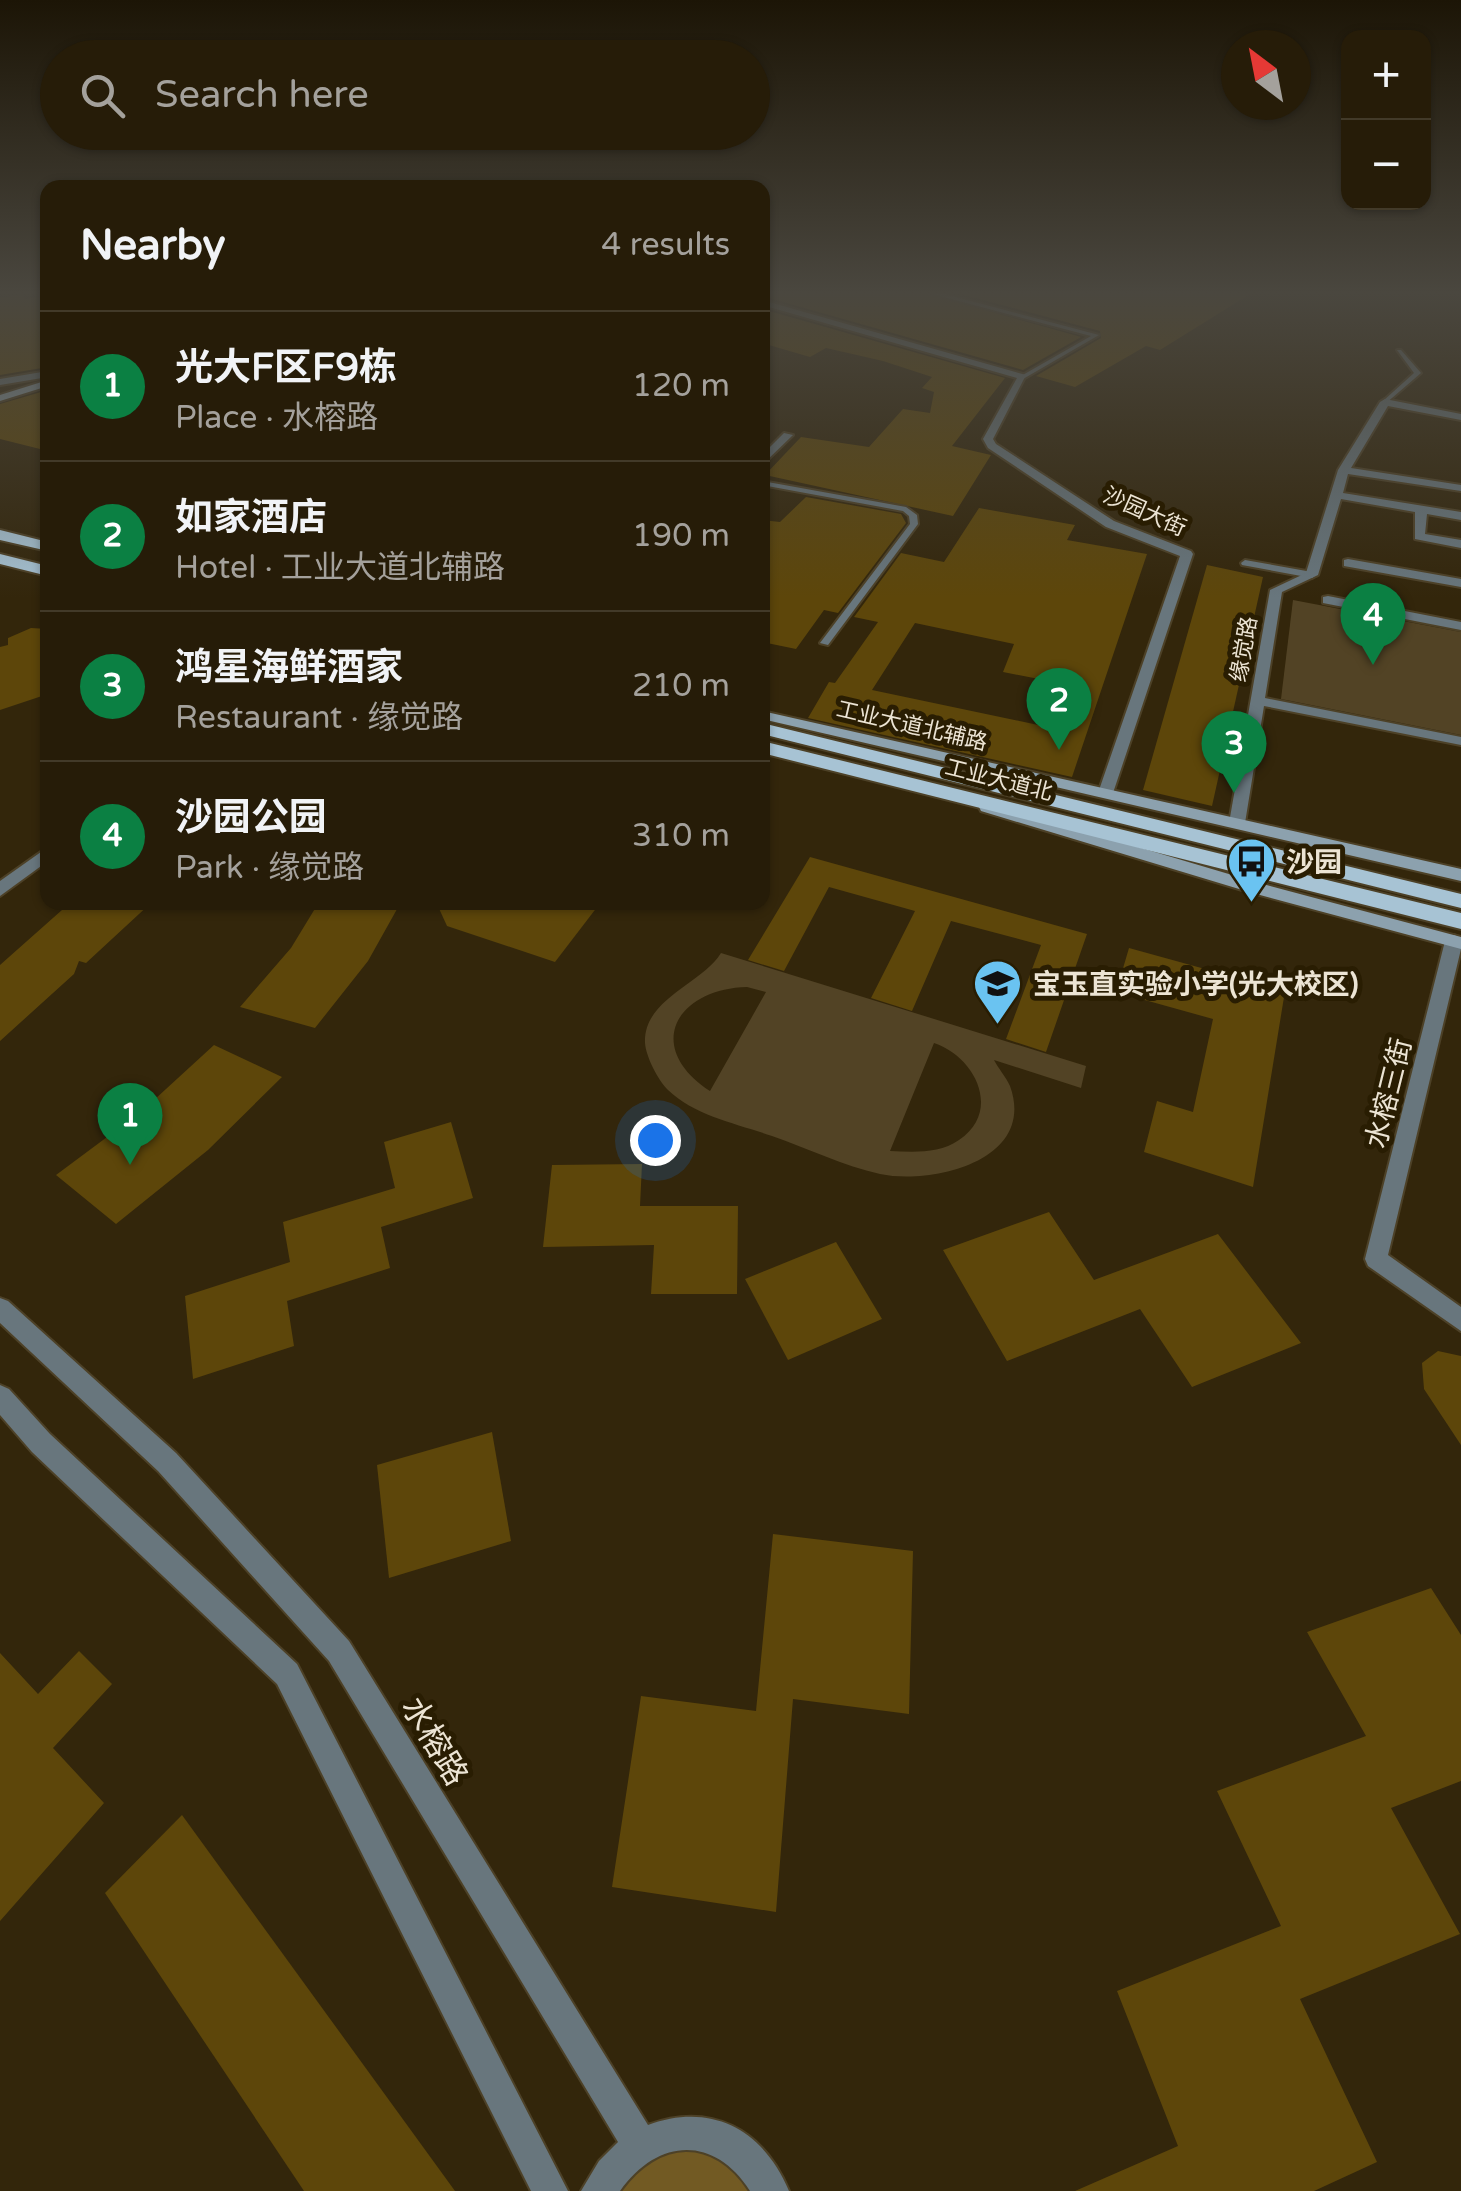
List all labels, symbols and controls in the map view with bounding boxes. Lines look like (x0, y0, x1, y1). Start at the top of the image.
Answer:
north arrow (1221, 30, 1311, 120)
map controls (1341, 30, 1431, 210)
button: + (1341, 30, 1431, 120)
search box (40, 40, 770, 150)
icon: search (75, 68, 130, 123)
text: Search here (155, 72, 369, 118)
button: − (1341, 120, 1431, 210)
text: Nearby (80, 220, 225, 271)
text: 4 results (601, 226, 730, 264)
text: 光大F区F9栋 (175, 345, 397, 391)
text: 1 (102, 367, 123, 405)
text: 120 m (632, 367, 730, 405)
text: Place · 水榕路 (175, 399, 378, 437)
street label: 沙园大街 (1099, 482, 1190, 542)
text: 如家酒店 (175, 495, 327, 541)
text: 2 (102, 517, 123, 555)
text: 190 m (632, 517, 730, 555)
text: Hotel · 工业大道北辅路 (175, 549, 505, 587)
pin: 4 (1340, 582, 1406, 665)
street label: 缘觉路 (1225, 614, 1263, 684)
text: 鸿星海鲜酒家 (175, 645, 403, 691)
text: 3 (102, 667, 123, 705)
text: 210 m (632, 667, 730, 705)
pin: 2 (1026, 668, 1092, 750)
street label: 工业大道北辅路 (834, 696, 990, 756)
text: Restaurant · 缘觉路 (175, 699, 463, 737)
pin: 3 (1202, 710, 1266, 793)
street label: 工业大道北 (942, 754, 1055, 806)
text: 沙园公园 (175, 795, 327, 841)
text: 4 (102, 817, 123, 855)
text: 310 m (632, 817, 730, 855)
bus stop icon: 沙园 (1225, 836, 1277, 904)
place label: 沙园 (1286, 846, 1342, 880)
text: Park · 缘觉路 (175, 849, 364, 887)
school or university icon: 宝玉直实验小学(光大校区) (972, 958, 1024, 1026)
place label: 宝玉直实验小学(光大校区) (1033, 968, 1358, 1002)
street label: 水榕三街 (1359, 1035, 1419, 1152)
pin: 1 (98, 1082, 162, 1165)
your location (630, 1115, 681, 1166)
street label: 水榕路 (393, 1691, 475, 1792)

